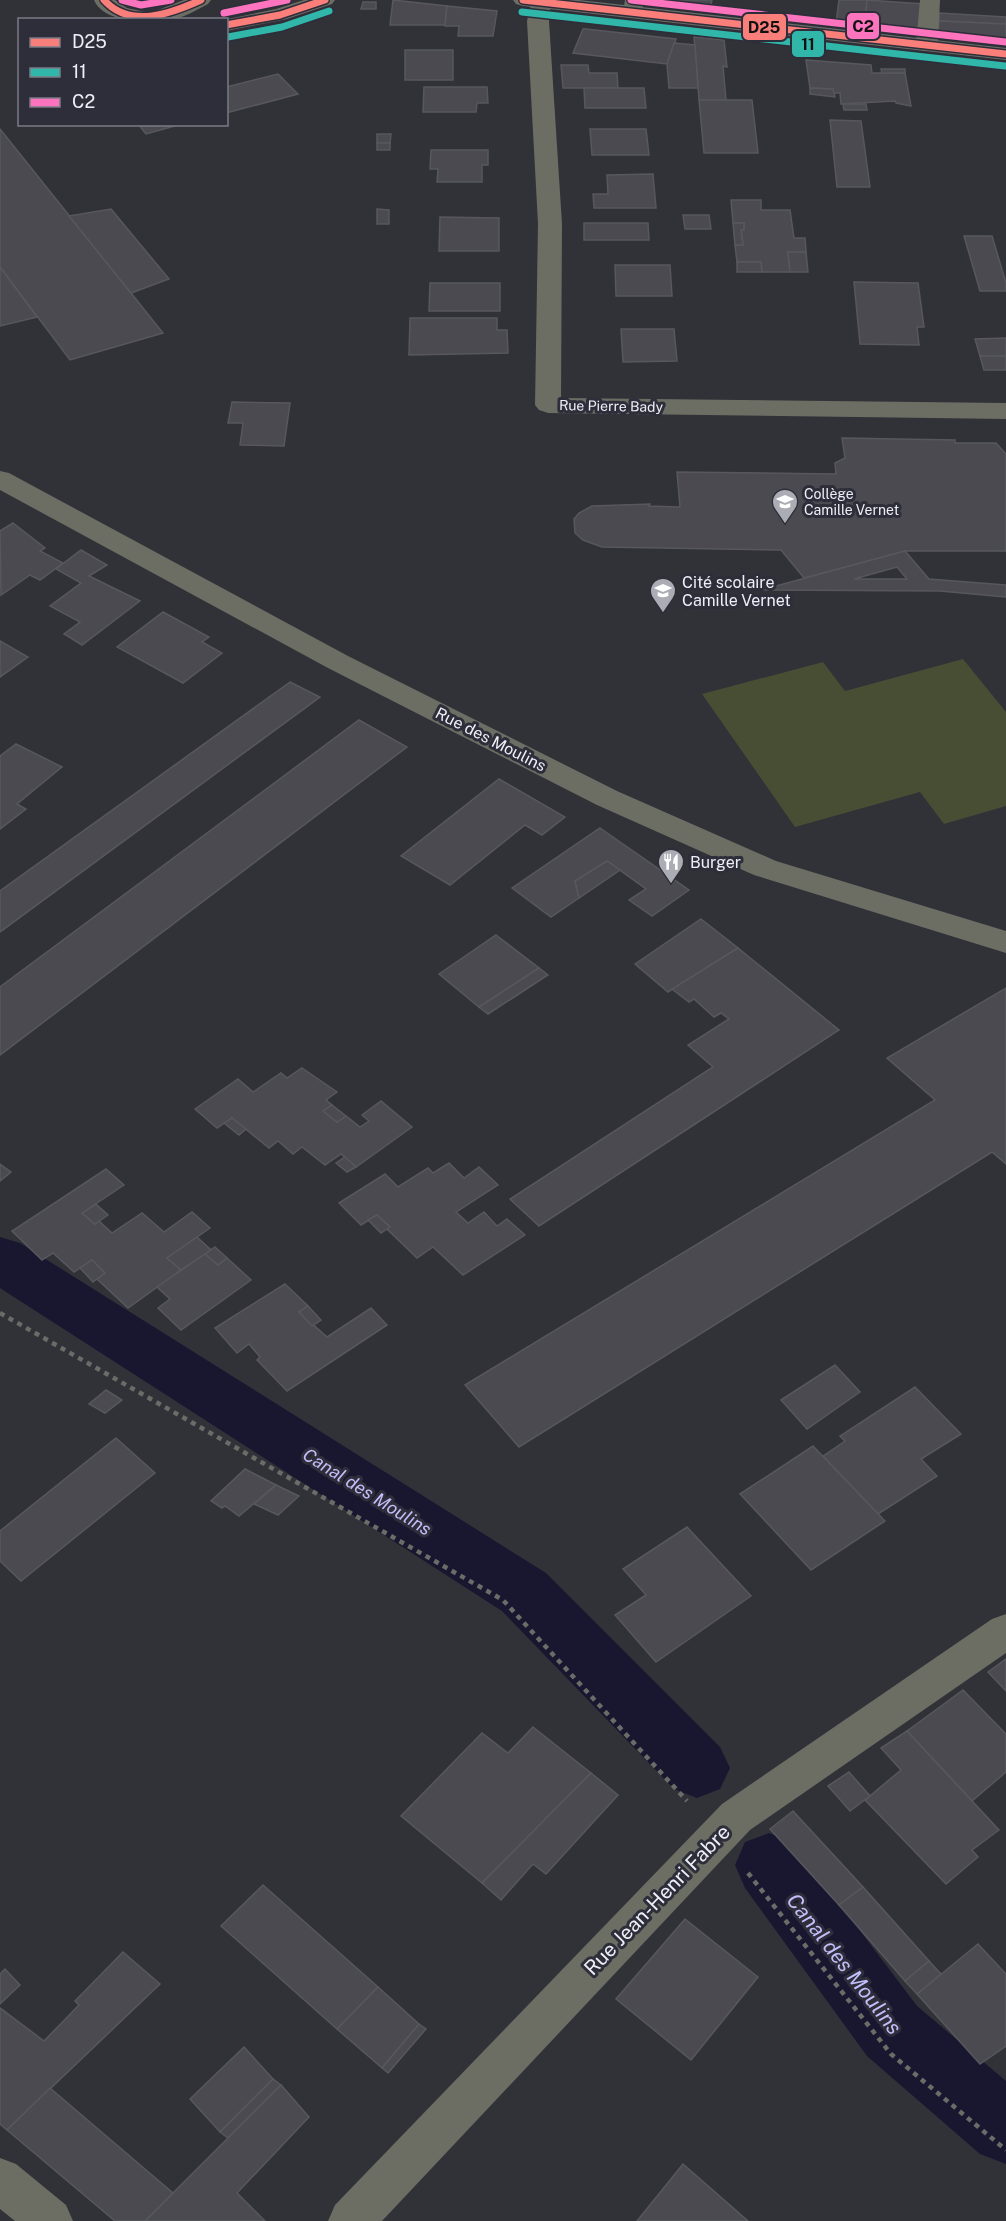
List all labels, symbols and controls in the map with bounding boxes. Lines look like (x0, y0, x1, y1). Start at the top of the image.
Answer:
line badge: C2 (846, 12, 880, 40)
line badge: D25 (742, 13, 787, 41)
text: C2 (852, 17, 874, 36)
legend (18, 18, 228, 126)
text: D25 (748, 18, 780, 37)
line badge: 11 (791, 30, 825, 58)
text: D25 (72, 31, 107, 52)
text: 11 (801, 35, 815, 54)
text: 11 (72, 61, 87, 82)
text: C2 (72, 91, 95, 112)
street label: Rue Pierre Bady (559, 397, 664, 415)
place label: Collège Camille Vernet (804, 486, 899, 518)
school or university icon: Collège Camille Vernet (770, 487, 800, 525)
place label: Cité scolaire Camille Vernet (682, 573, 791, 610)
school or university icon: Cité scolaire Camille Vernet (648, 576, 678, 614)
street label: Rue des Moulins (432, 703, 549, 776)
restaurant icon: Burger (656, 847, 686, 885)
place label: Burger (690, 853, 741, 872)
water label: Canal des Moulins (299, 1444, 436, 1540)
street label: Rue Jean-Henri Fabre (579, 1820, 735, 1980)
water label: Canal des Moulins (782, 1888, 907, 2039)

